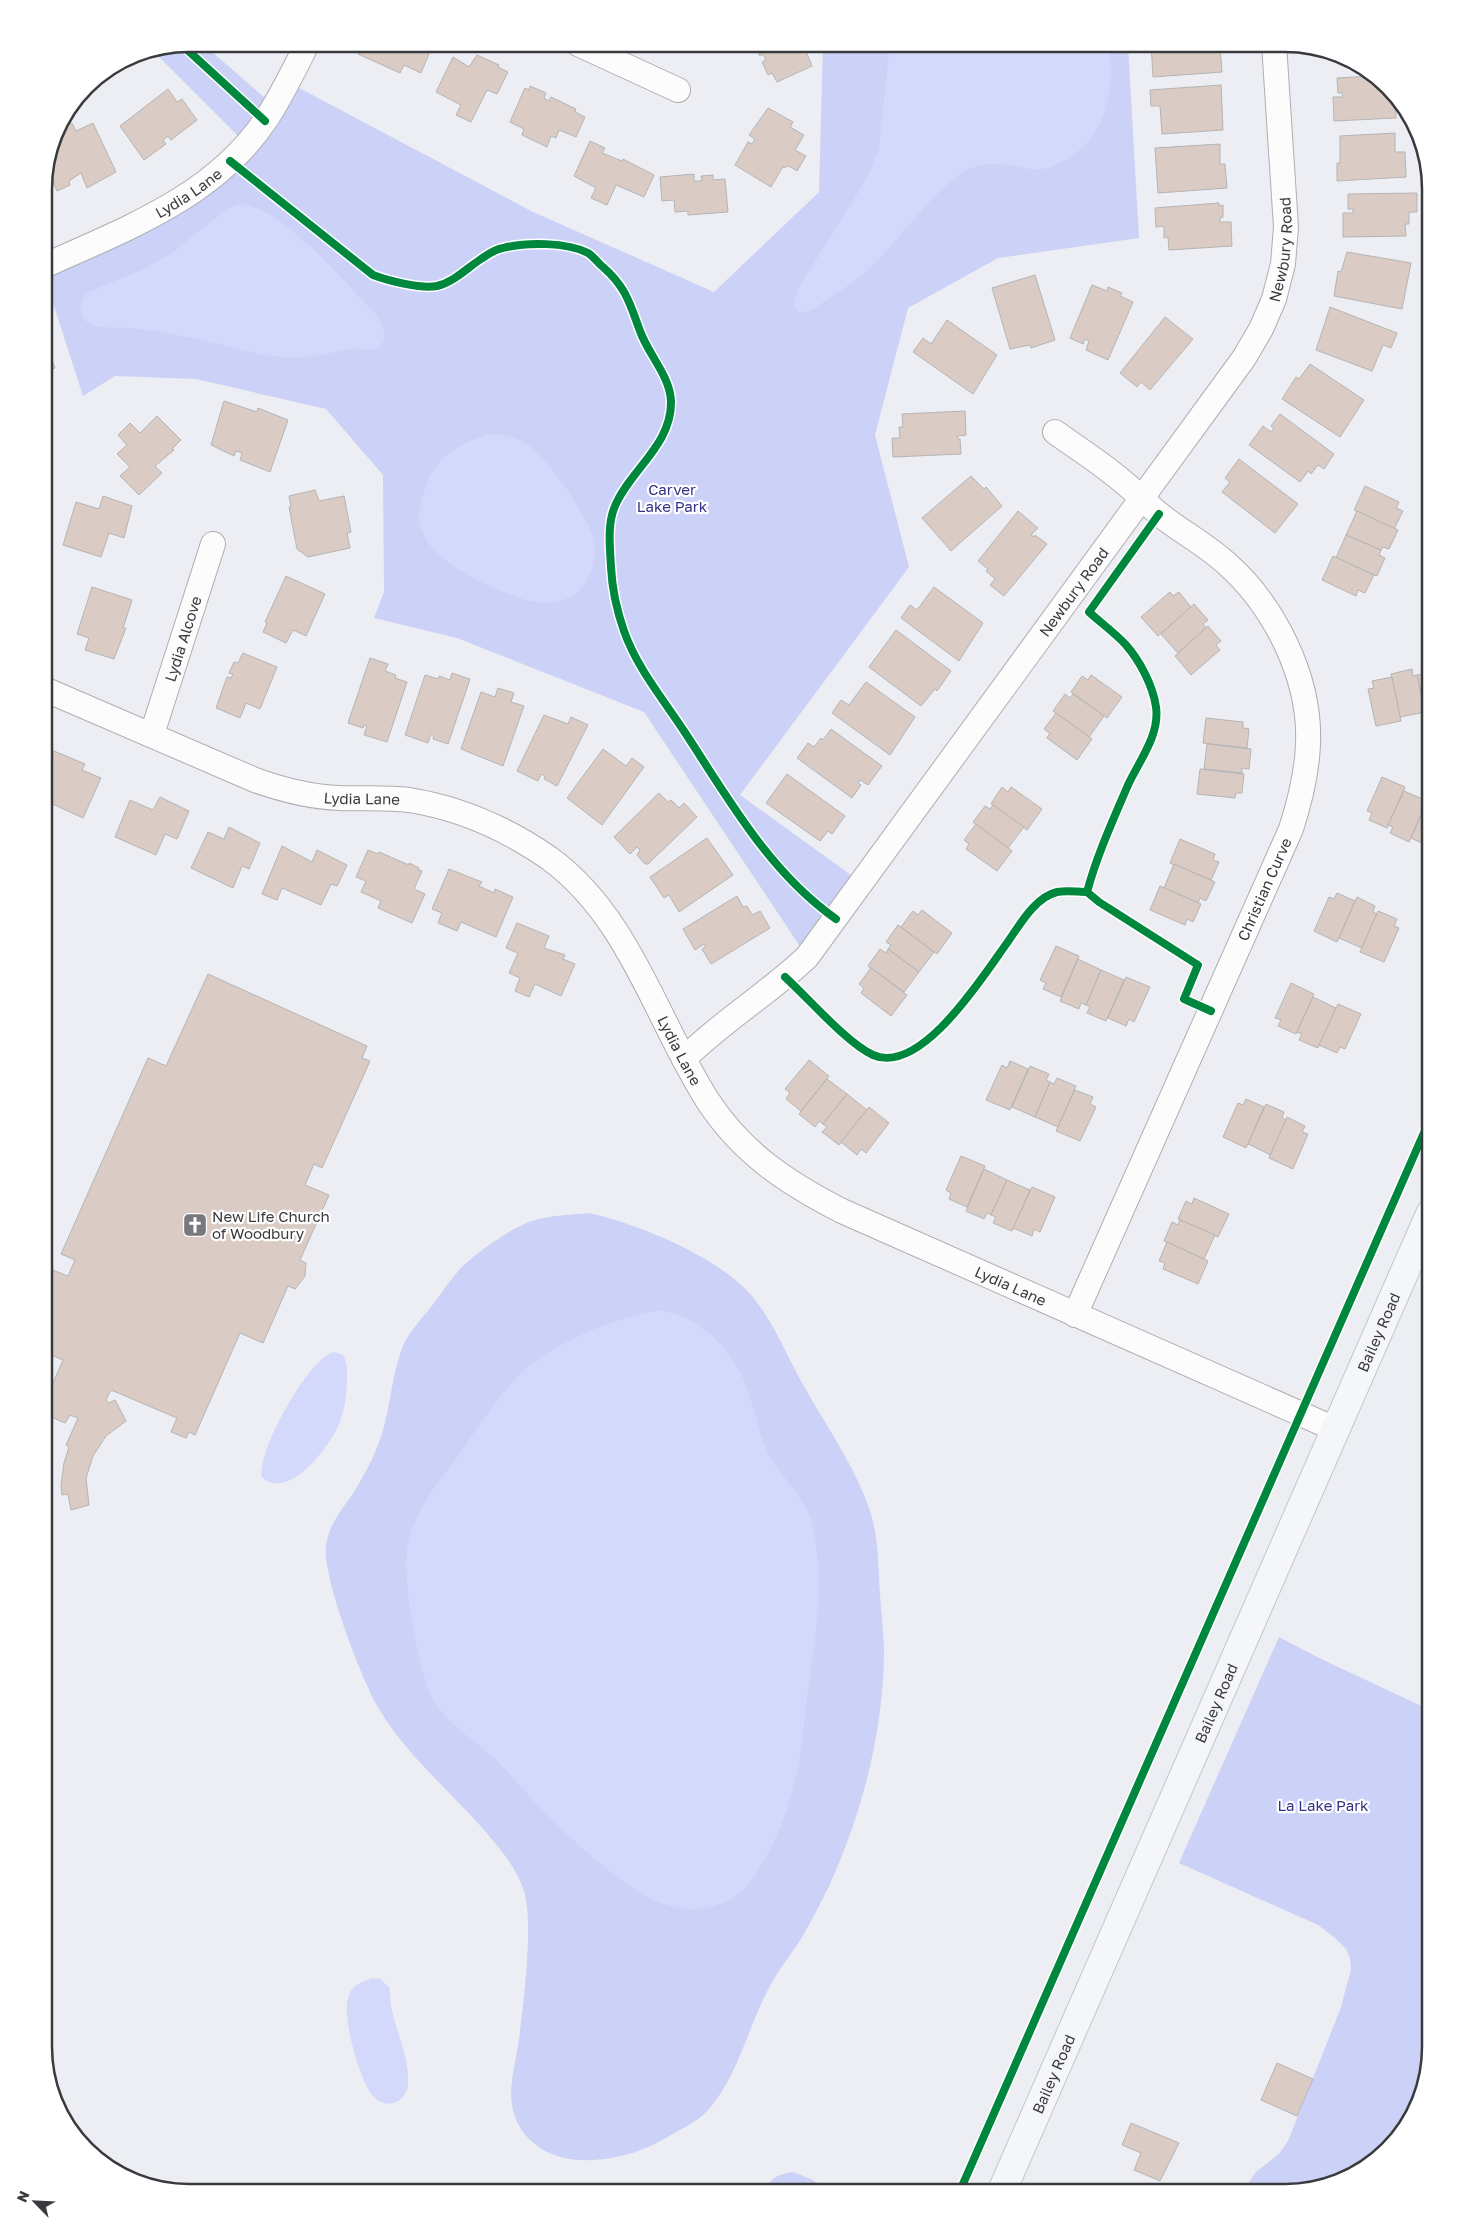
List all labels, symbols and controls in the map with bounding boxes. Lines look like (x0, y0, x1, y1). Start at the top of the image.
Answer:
street label: Lydia Lane (152, 164, 225, 221)
street label: Newbury Road (1265, 197, 1295, 304)
park label: Carver Lake Park (637, 480, 708, 515)
street label: Newbury Road (1035, 544, 1112, 640)
street label: Lydia Alcove (160, 593, 205, 684)
street label: Lydia Lane (323, 788, 401, 808)
street label: Christian Curve (1233, 834, 1295, 943)
street label: Lydia Lane (654, 1013, 706, 1089)
place label: New Life Church of Woodbury (212, 1207, 330, 1242)
church icon: New Life Church of Woodbury (182, 1212, 208, 1238)
street label: Lydia Lane (972, 1262, 1050, 1309)
street label: Bailey Road (1353, 1290, 1403, 1374)
street label: Bailey Road (1191, 1661, 1241, 1745)
park label: La Lake Park (1277, 1796, 1369, 1814)
street label: Bailey Road (1028, 2032, 1078, 2116)
north arrow (10, 2177, 60, 2227)
text: N (13, 2188, 33, 2205)

